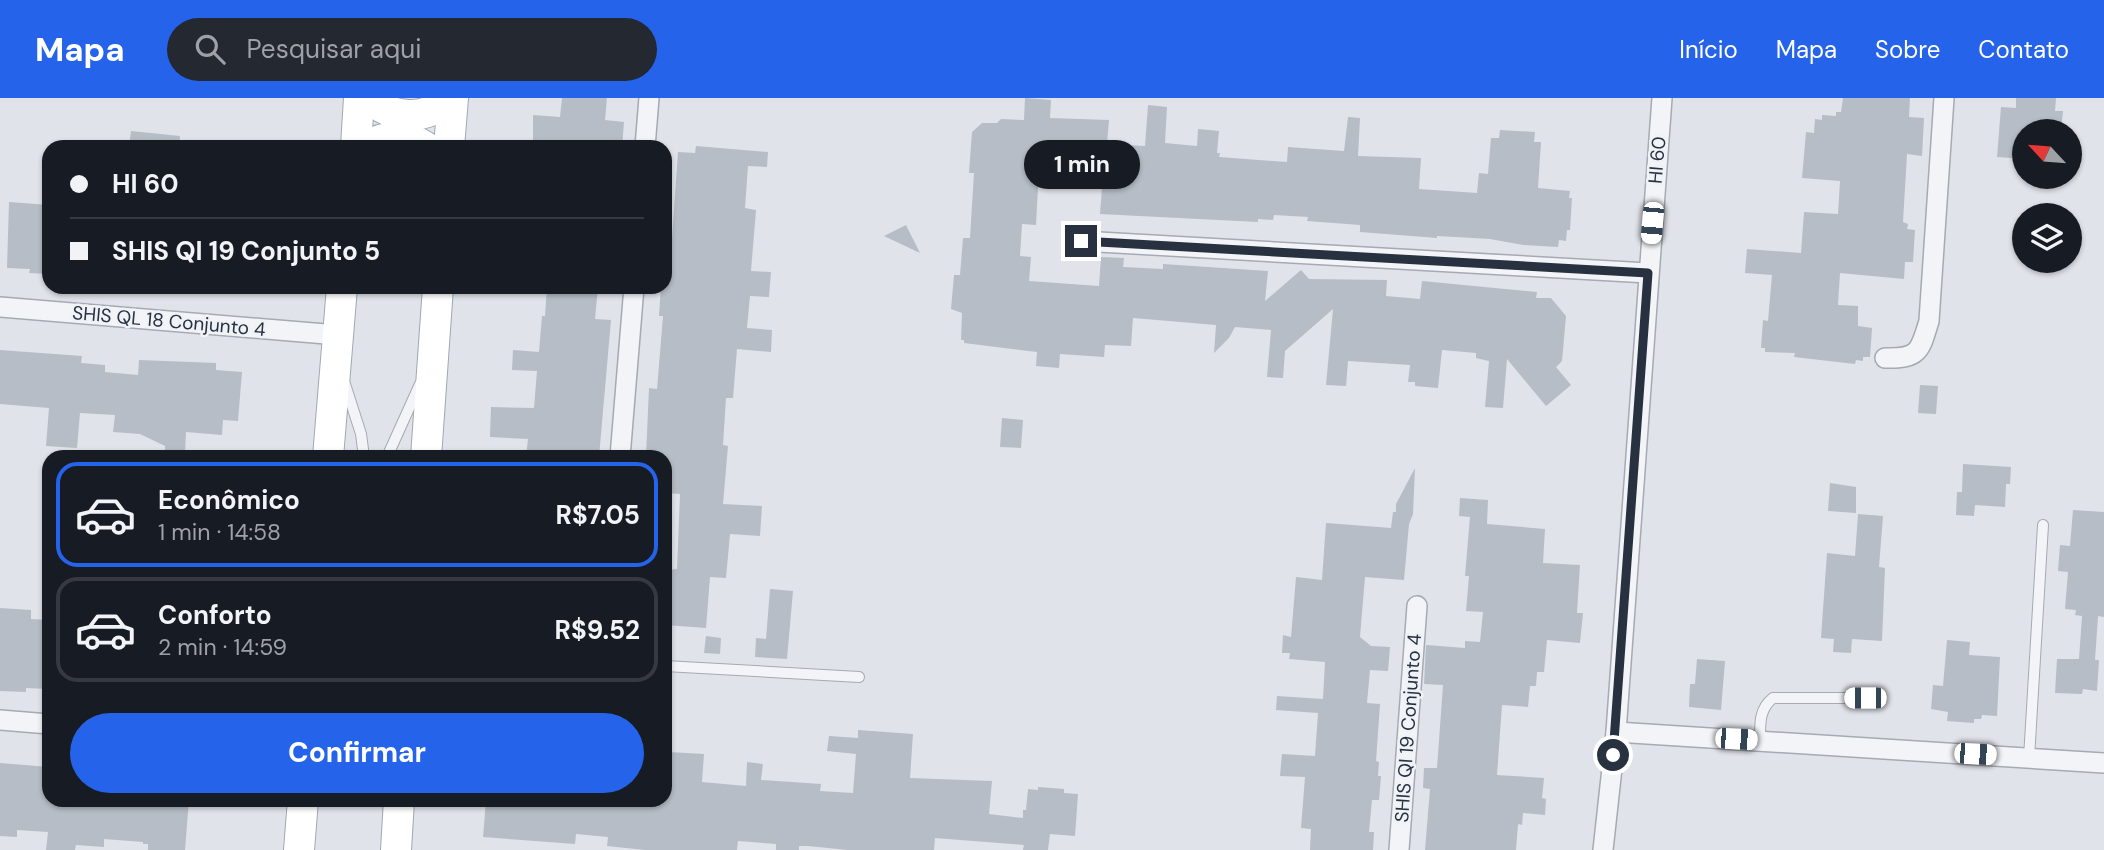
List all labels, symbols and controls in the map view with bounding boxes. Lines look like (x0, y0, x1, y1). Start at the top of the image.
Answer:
search box (167, 18, 657, 81)
text: Mapa (35, 28, 125, 71)
icon: search (191, 30, 229, 68)
text: Pesquisar aqui (247, 32, 421, 66)
text: Início (1679, 34, 1738, 65)
text: Mapa (1776, 34, 1837, 65)
text: Sobre (1875, 34, 1940, 65)
text: Contato (1978, 34, 2069, 65)
north arrow (2012, 119, 2082, 189)
map controls (2012, 119, 2082, 273)
street label: HI 60 (1642, 135, 1672, 185)
callout: 1 min (1023, 139, 1139, 188)
text: 1 min (1054, 149, 1110, 179)
text: HI 60 (112, 167, 179, 201)
car (1640, 201, 1665, 245)
button: layers (2012, 203, 2082, 273)
route end (1065, 225, 1097, 257)
text: SHIS QI 19 Conjunto 5 (112, 234, 380, 268)
street label: SHIS QL 18 Conjunto 4 (71, 300, 267, 342)
icon: car (74, 483, 137, 546)
text: Econômico (158, 483, 300, 517)
text: R$7.05 (555, 498, 640, 532)
text: 1 min · 14:58 (158, 517, 281, 547)
icon: car (74, 598, 137, 661)
text: Conforto (158, 598, 272, 632)
text: R$9.52 (555, 613, 640, 647)
text: 2 min · 14:59 (158, 632, 287, 662)
street label: SHIS QI 19 Conjunto 4 (1389, 633, 1427, 823)
car (1845, 688, 1887, 709)
button: Confirmar (70, 713, 644, 793)
car (1715, 727, 1758, 751)
route start (1597, 739, 1629, 771)
car (1954, 742, 1997, 766)

